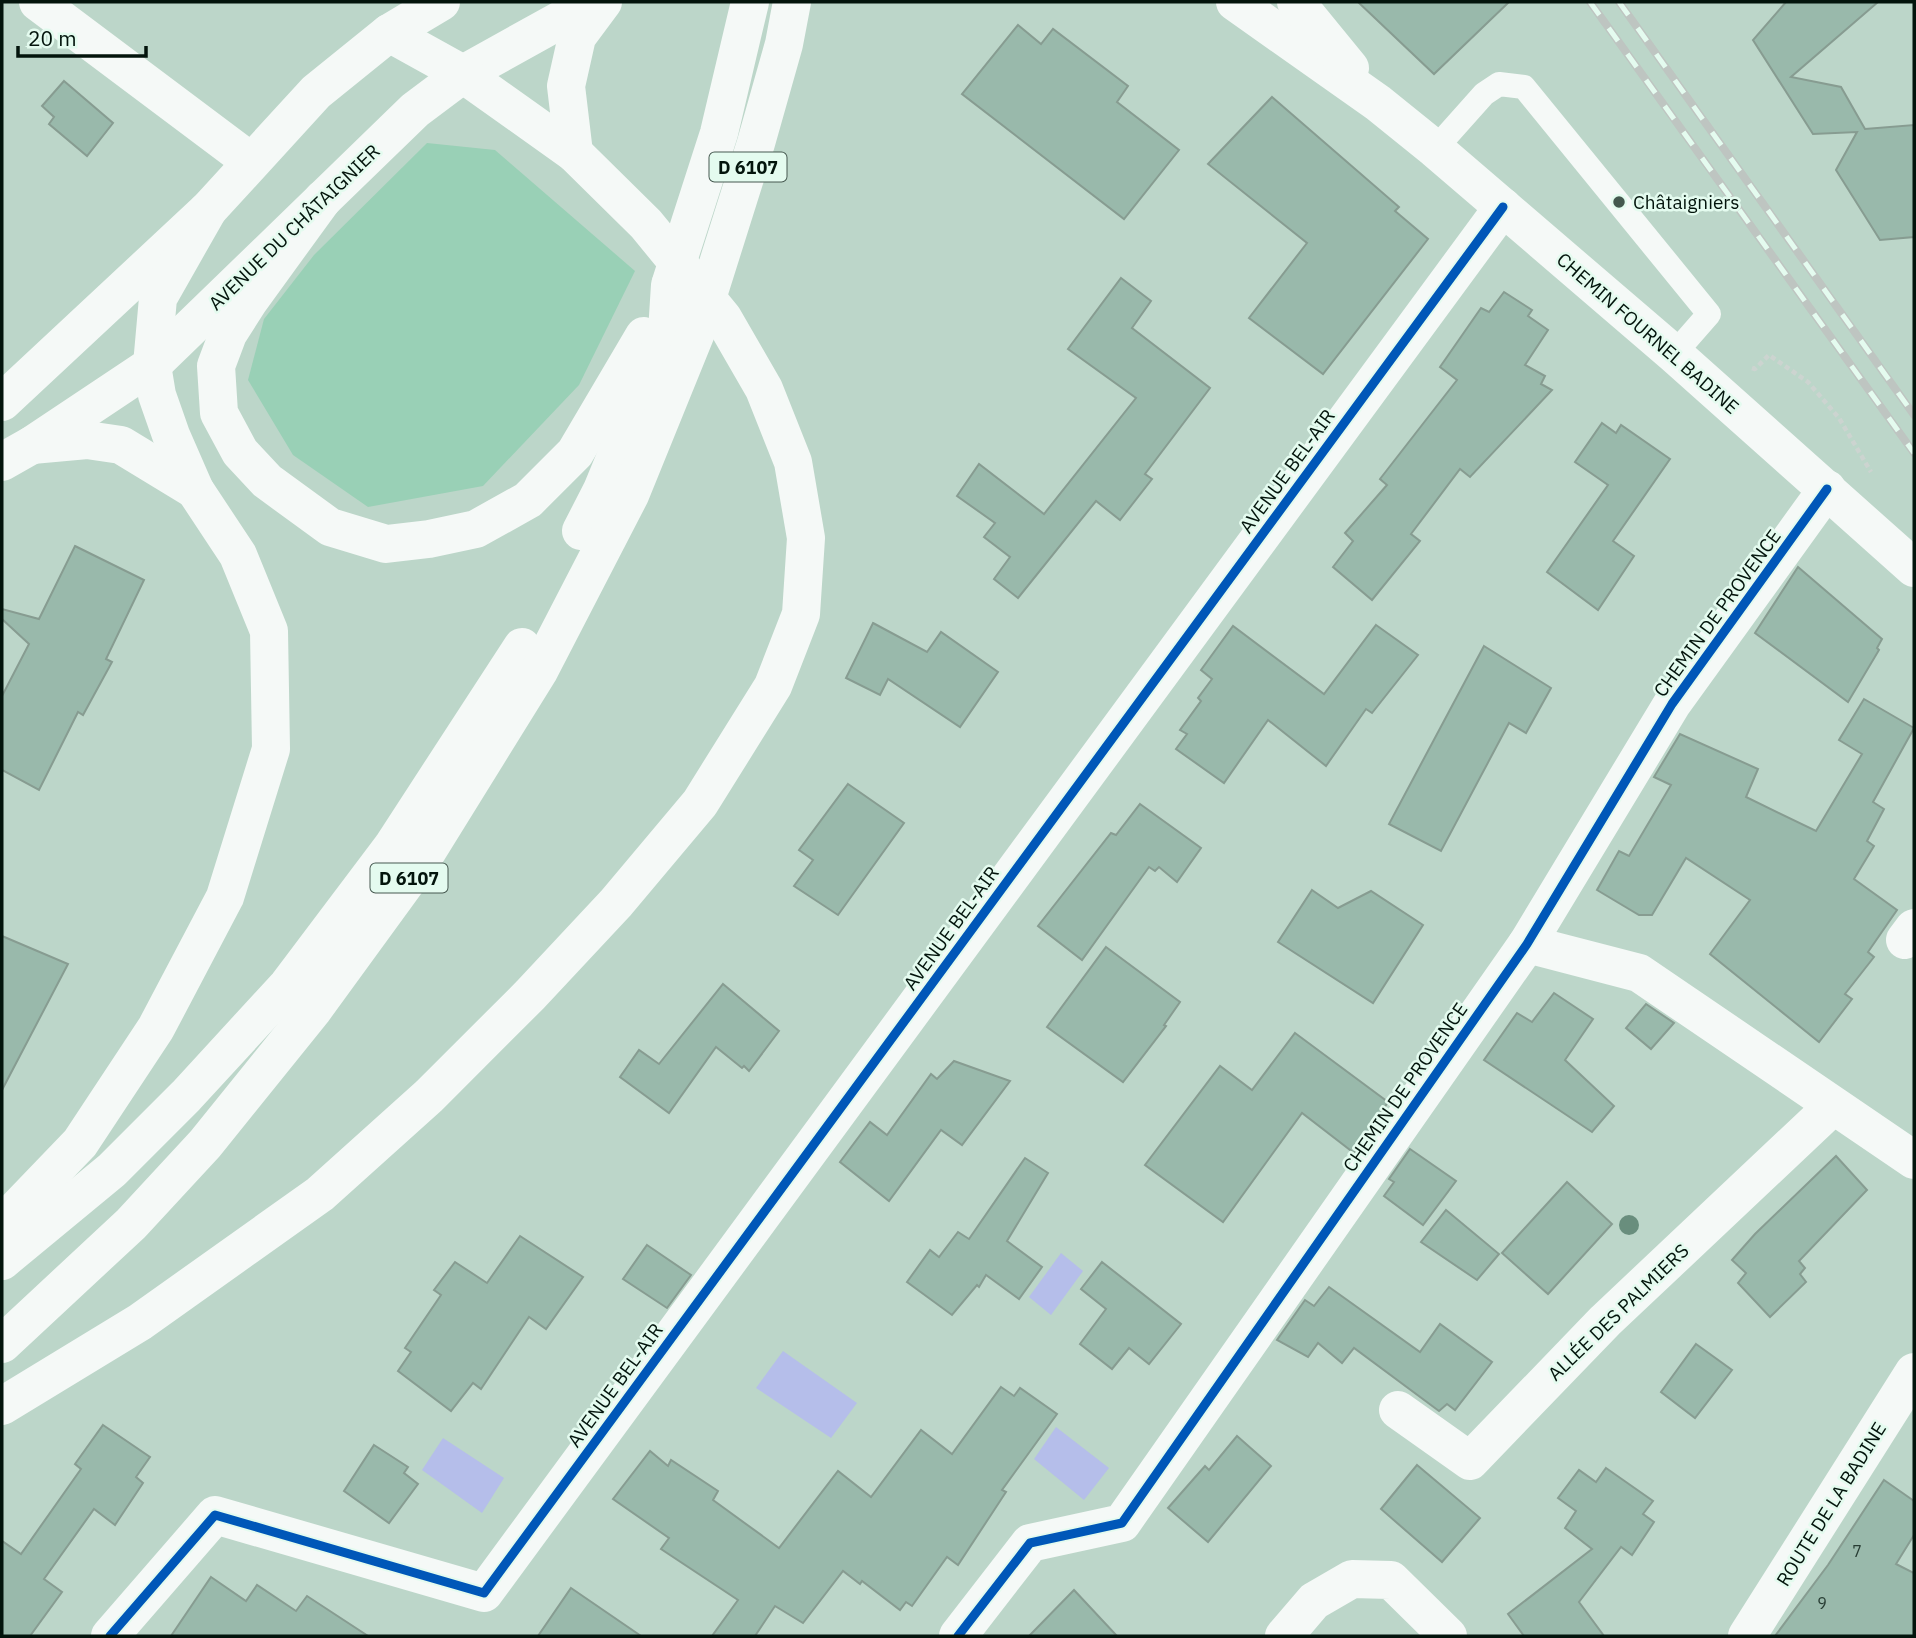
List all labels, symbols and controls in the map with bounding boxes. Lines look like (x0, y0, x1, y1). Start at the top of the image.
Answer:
scale bar (18, 14, 145, 58)
text: 20 m (28, 24, 77, 52)
street label: AVENUE DU CHÂTAIGNIER (203, 139, 385, 315)
road number: D 6107 (710, 152, 786, 182)
place label: Châtaigniers (1633, 190, 1740, 214)
marker: Châtaigniers (1611, 194, 1627, 210)
street label: CHEMIN FOURNEL BADINE (1552, 247, 1744, 419)
street label: AVENUE BEL-AIR (1234, 404, 1340, 538)
street label: CHEMIN DE PROVENCE (1648, 525, 1786, 701)
street label: AVENUE BEL-AIR (898, 861, 1004, 995)
road number: D 6107 (370, 864, 448, 892)
street label: CHEMIN DE PROVENCE (1337, 998, 1473, 1176)
street label: ALLÉE DES PALMIERS (1542, 1238, 1694, 1386)
street label: AVENUE BEL-AIR (562, 1318, 668, 1452)
street label: ROUTE DE LA BADINE (1771, 1418, 1891, 1590)
house number: 7 (1852, 1541, 1862, 1561)
house number: 9 (1817, 1593, 1827, 1613)

